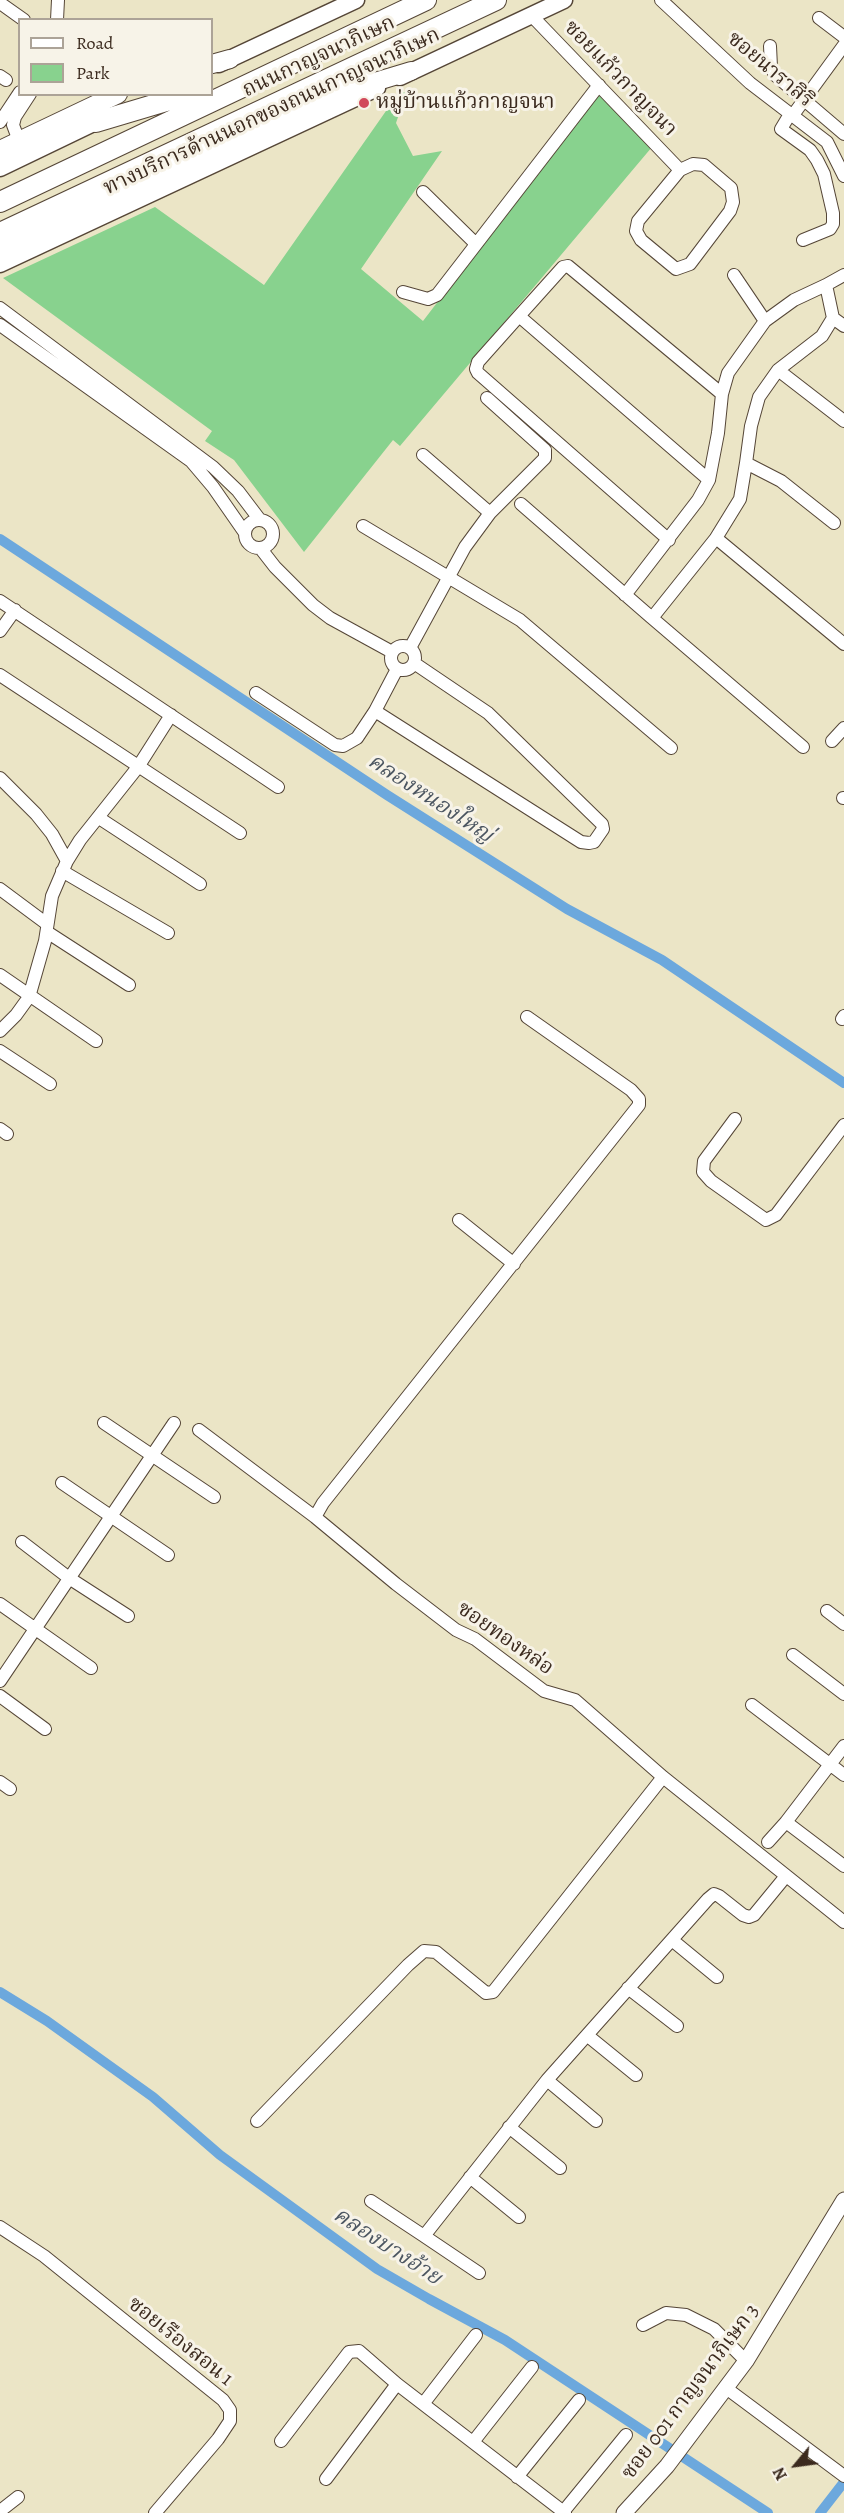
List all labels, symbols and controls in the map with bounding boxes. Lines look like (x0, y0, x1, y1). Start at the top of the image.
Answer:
street label: ถนนกาญจนาภิเษก (239, 11, 399, 103)
street label: ซอยแก้วกาญจนา (558, 16, 682, 142)
legend (18, 18, 213, 96)
street label: ทางบริการด้านนอกของถนนกาญจนาภิเษก (100, 23, 444, 201)
street label: ซอยนาราสิริ (722, 27, 818, 113)
text: Road (76, 31, 113, 55)
text: Park (76, 61, 110, 85)
place label: หมู่บ้านแก้วกาญจนา (376, 90, 554, 116)
marker: หมู่บ้านแก้วกาญจนา (357, 96, 371, 110)
water label: คลองหนองใหญ่ (362, 749, 498, 849)
street label: ซอยทองหล่อ (452, 1597, 558, 1681)
water label: คลองบางอ้าย (328, 2202, 446, 2292)
street label: ซอยเรืองสอน 1 (122, 2292, 238, 2392)
street label: ซอย 001 กาญจนาภิเษก 3 (617, 2299, 765, 2485)
north arrow (766, 2435, 826, 2495)
text: N (768, 2463, 793, 2484)

